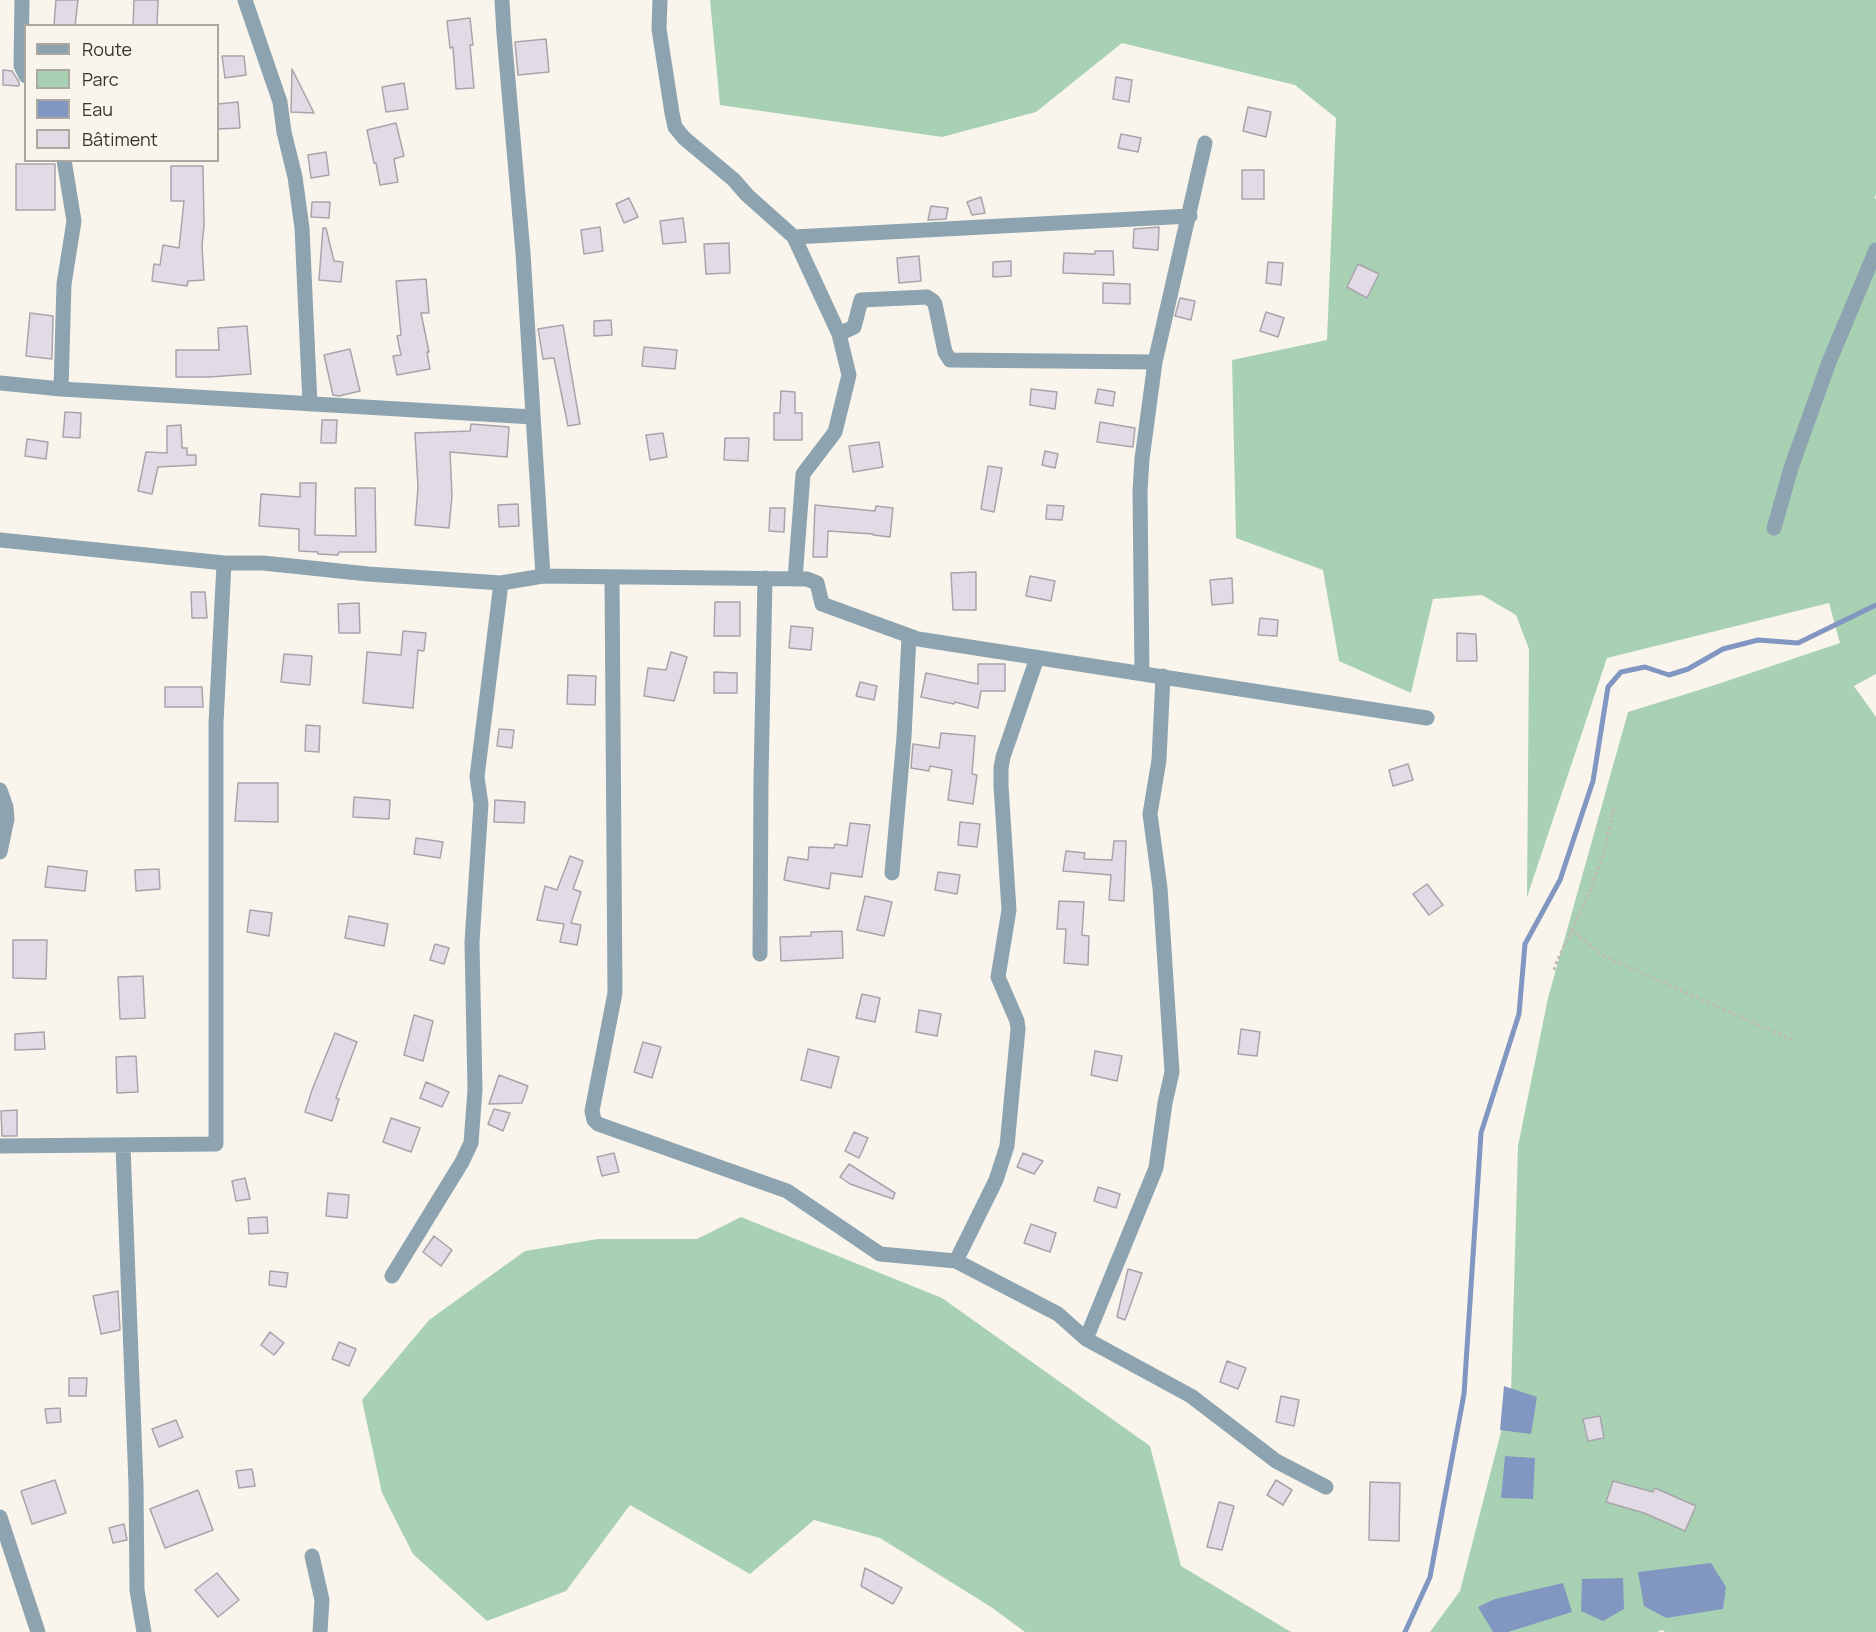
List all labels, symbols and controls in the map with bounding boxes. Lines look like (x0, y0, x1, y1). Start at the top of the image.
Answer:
legend (24, 24, 219, 162)
text: Route (82, 37, 132, 61)
text: Parc (82, 67, 119, 91)
text: Eau (82, 97, 113, 121)
text: Bâtiment (82, 127, 158, 151)

